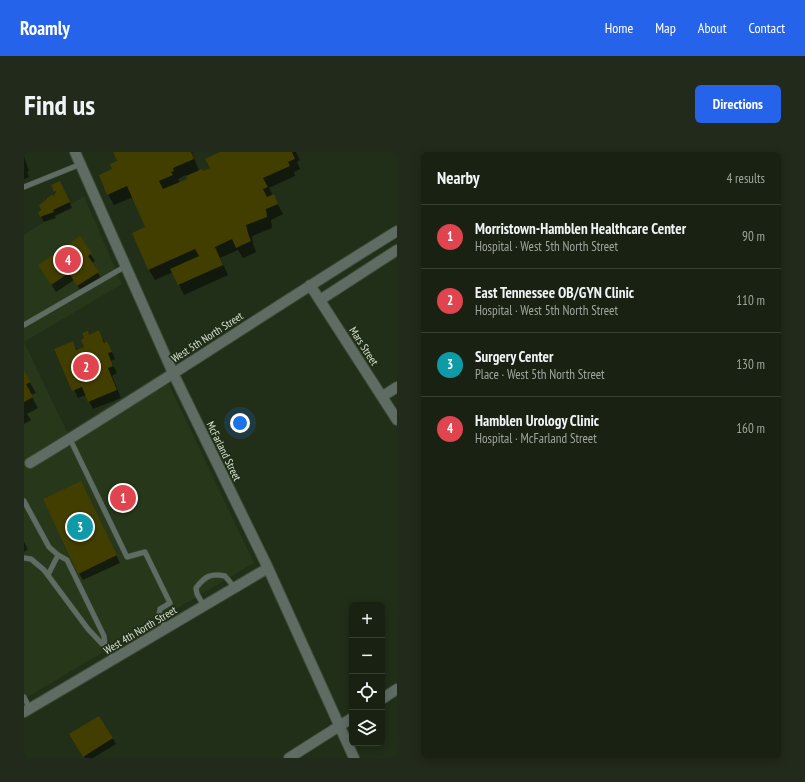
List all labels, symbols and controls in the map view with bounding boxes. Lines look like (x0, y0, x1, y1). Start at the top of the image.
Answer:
text: Roamly (20, 16, 70, 40)
text: Home (605, 19, 633, 37)
text: Map (655, 19, 676, 37)
text: About (698, 19, 727, 37)
text: Contact (749, 19, 785, 37)
button: Directions (695, 85, 781, 123)
text: Find us (24, 86, 95, 123)
text: Nearby (437, 167, 480, 189)
text: 4 results (726, 170, 765, 187)
text: Morristown-Hamblen Healthcare Center (475, 219, 686, 238)
text: 1 (447, 228, 453, 245)
text: 90 m (742, 228, 765, 245)
text: Hospital · West 5th North Street (475, 238, 618, 255)
pin: 4 (55, 245, 81, 275)
text: East Tennessee OB/GYN Clinic (475, 283, 634, 302)
text: 2 (447, 292, 453, 309)
text: 110 m (736, 292, 765, 309)
text: Hospital · West 5th North Street (475, 302, 618, 319)
street label: West 5th North Street (169, 309, 245, 365)
street label: Mars Street (346, 324, 382, 368)
text: Surgery Center (475, 347, 553, 366)
pin: 2 (73, 352, 99, 382)
text: 3 (447, 356, 453, 373)
text: 130 m (736, 356, 765, 373)
text: Place · West 5th North Street (475, 366, 605, 383)
text: Hamblen Urology Clinic (475, 411, 599, 430)
your location (230, 413, 250, 433)
street label: McFarland Street (204, 419, 244, 483)
text: 4 (447, 420, 453, 437)
text: 160 m (736, 420, 765, 437)
text: Hospital · McFarland Street (475, 430, 597, 447)
pin: 1 (110, 483, 136, 513)
pin: 3 (67, 512, 93, 542)
map controls (349, 602, 385, 746)
button: + (349, 602, 385, 638)
street label: West 4th North Street (101, 603, 179, 657)
button: − (349, 638, 385, 674)
button: locate (349, 674, 385, 710)
button: layers (349, 710, 385, 746)

